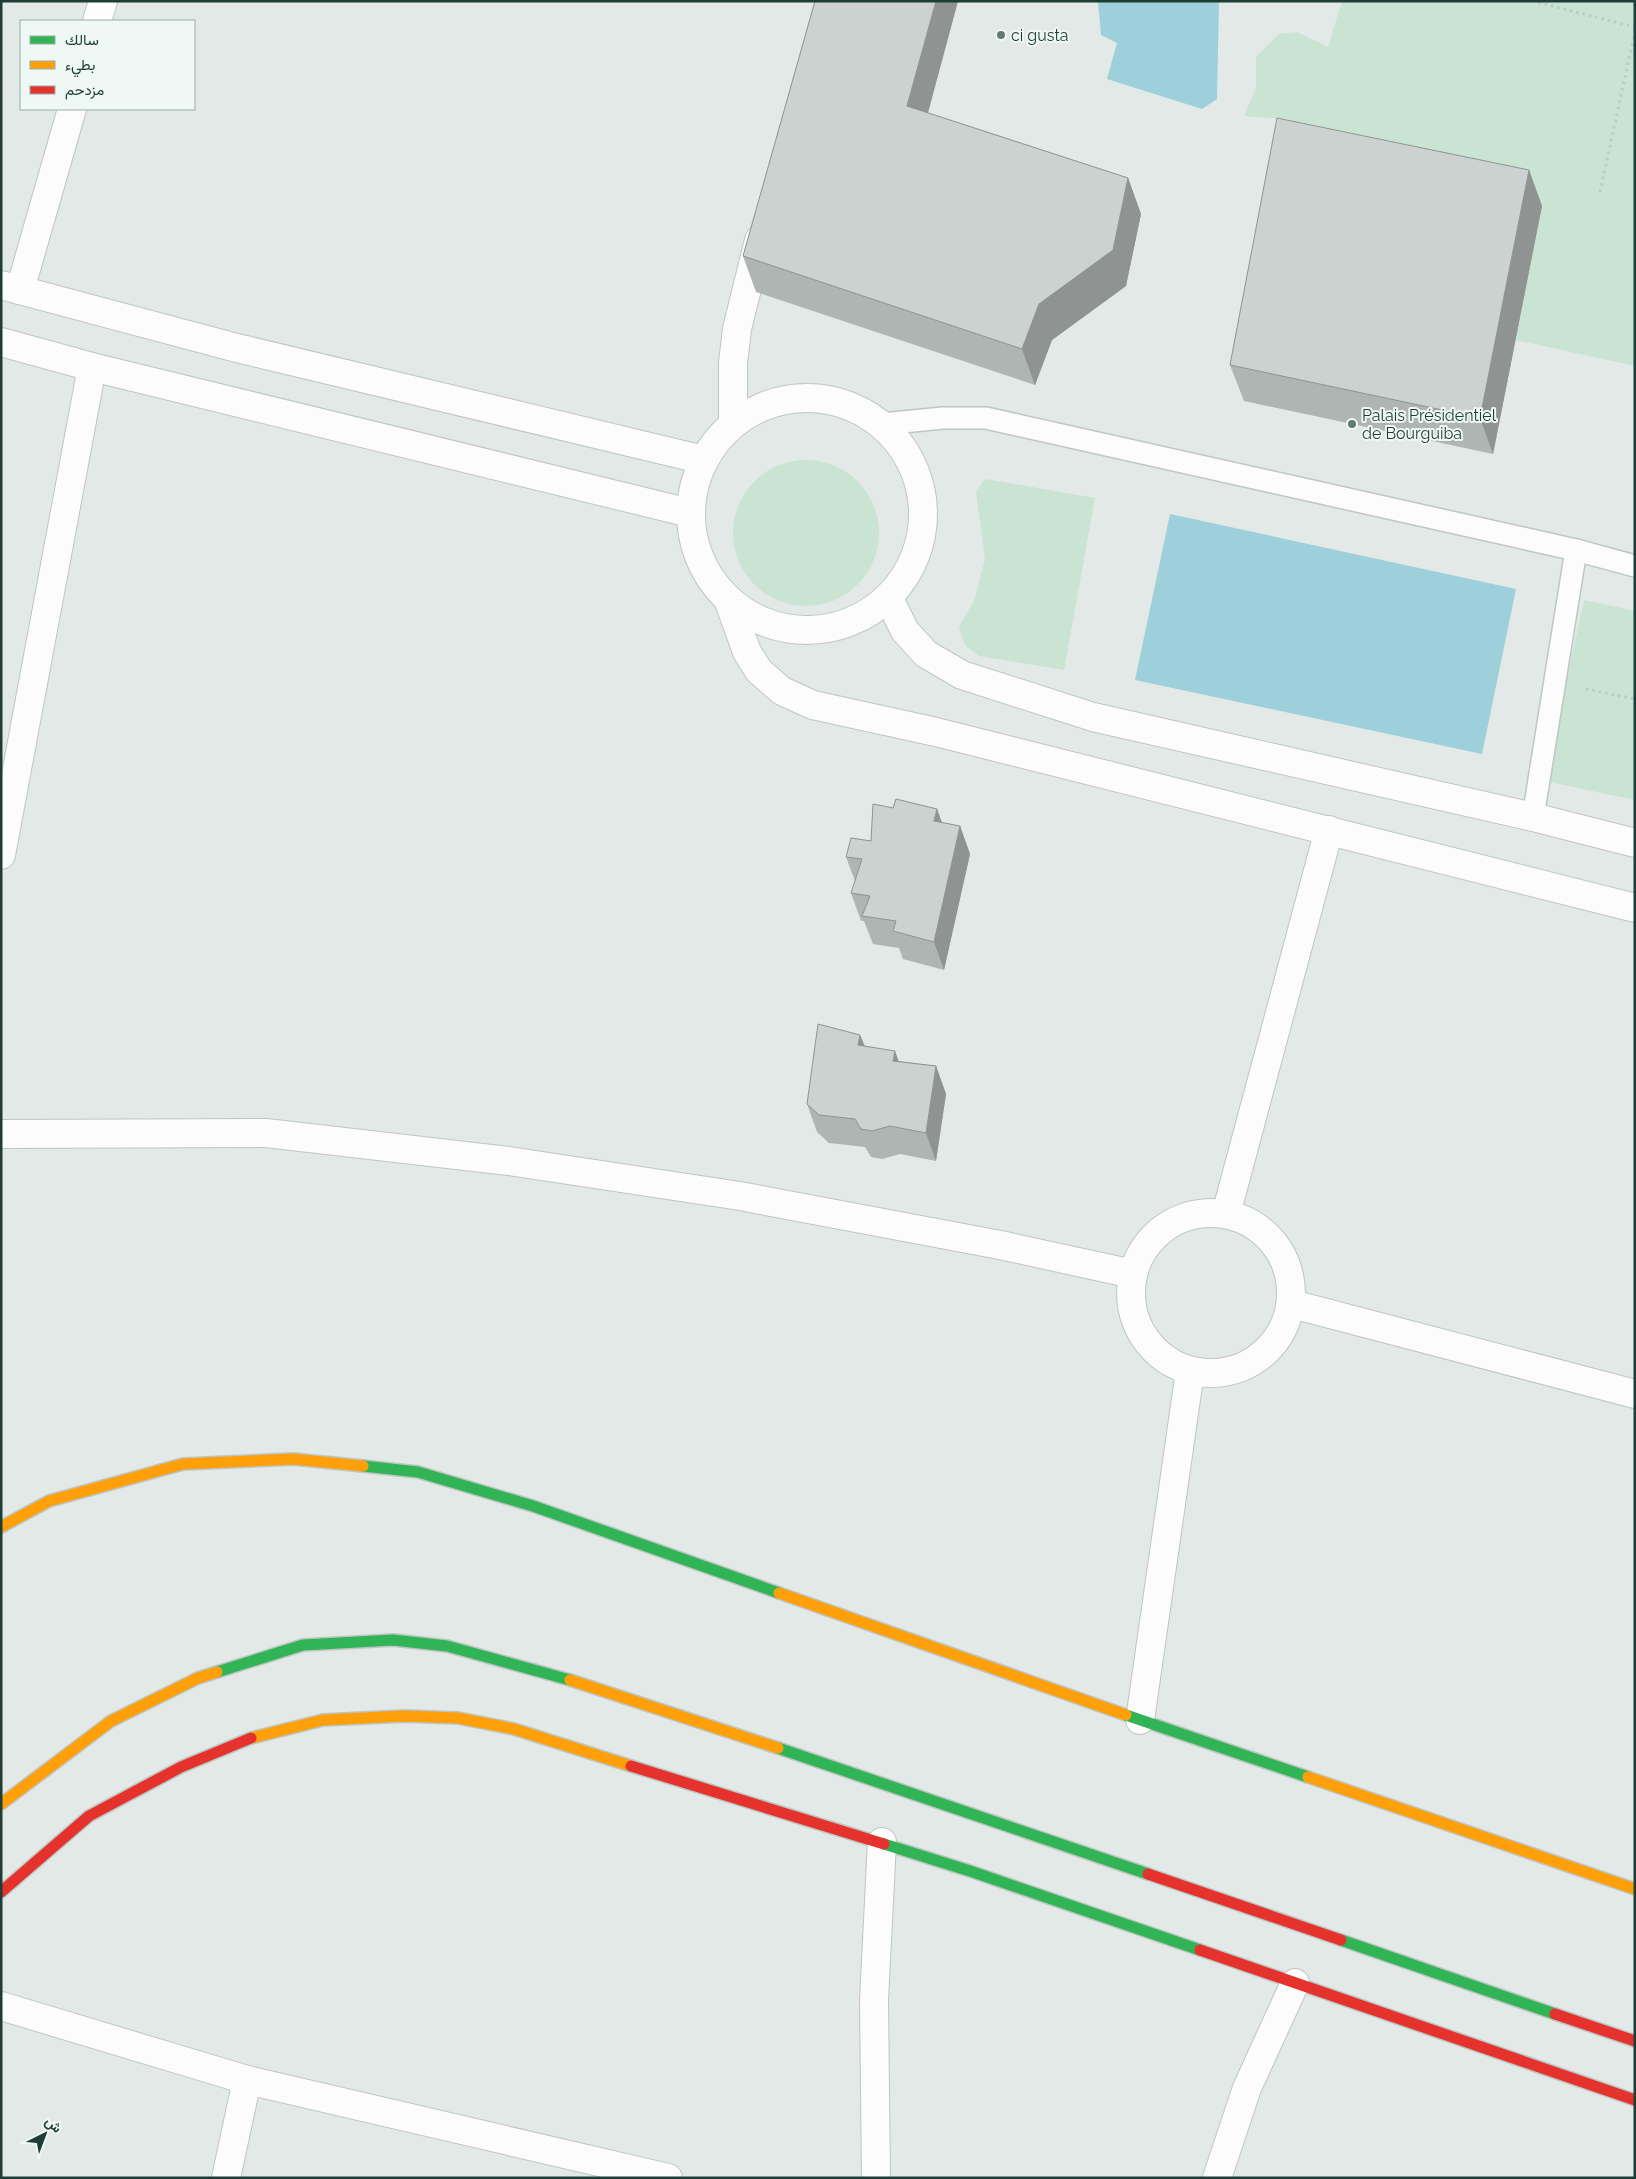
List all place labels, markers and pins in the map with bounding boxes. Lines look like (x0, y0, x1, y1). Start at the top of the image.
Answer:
place label: ci gusta (1011, 26, 1069, 45)
marker: ci gusta (995, 29, 1007, 41)
place label: Palais Présidentiel de Bourguiba (1362, 406, 1497, 443)
marker: Palais Présidentiel de Bourguiba (1346, 418, 1358, 430)

